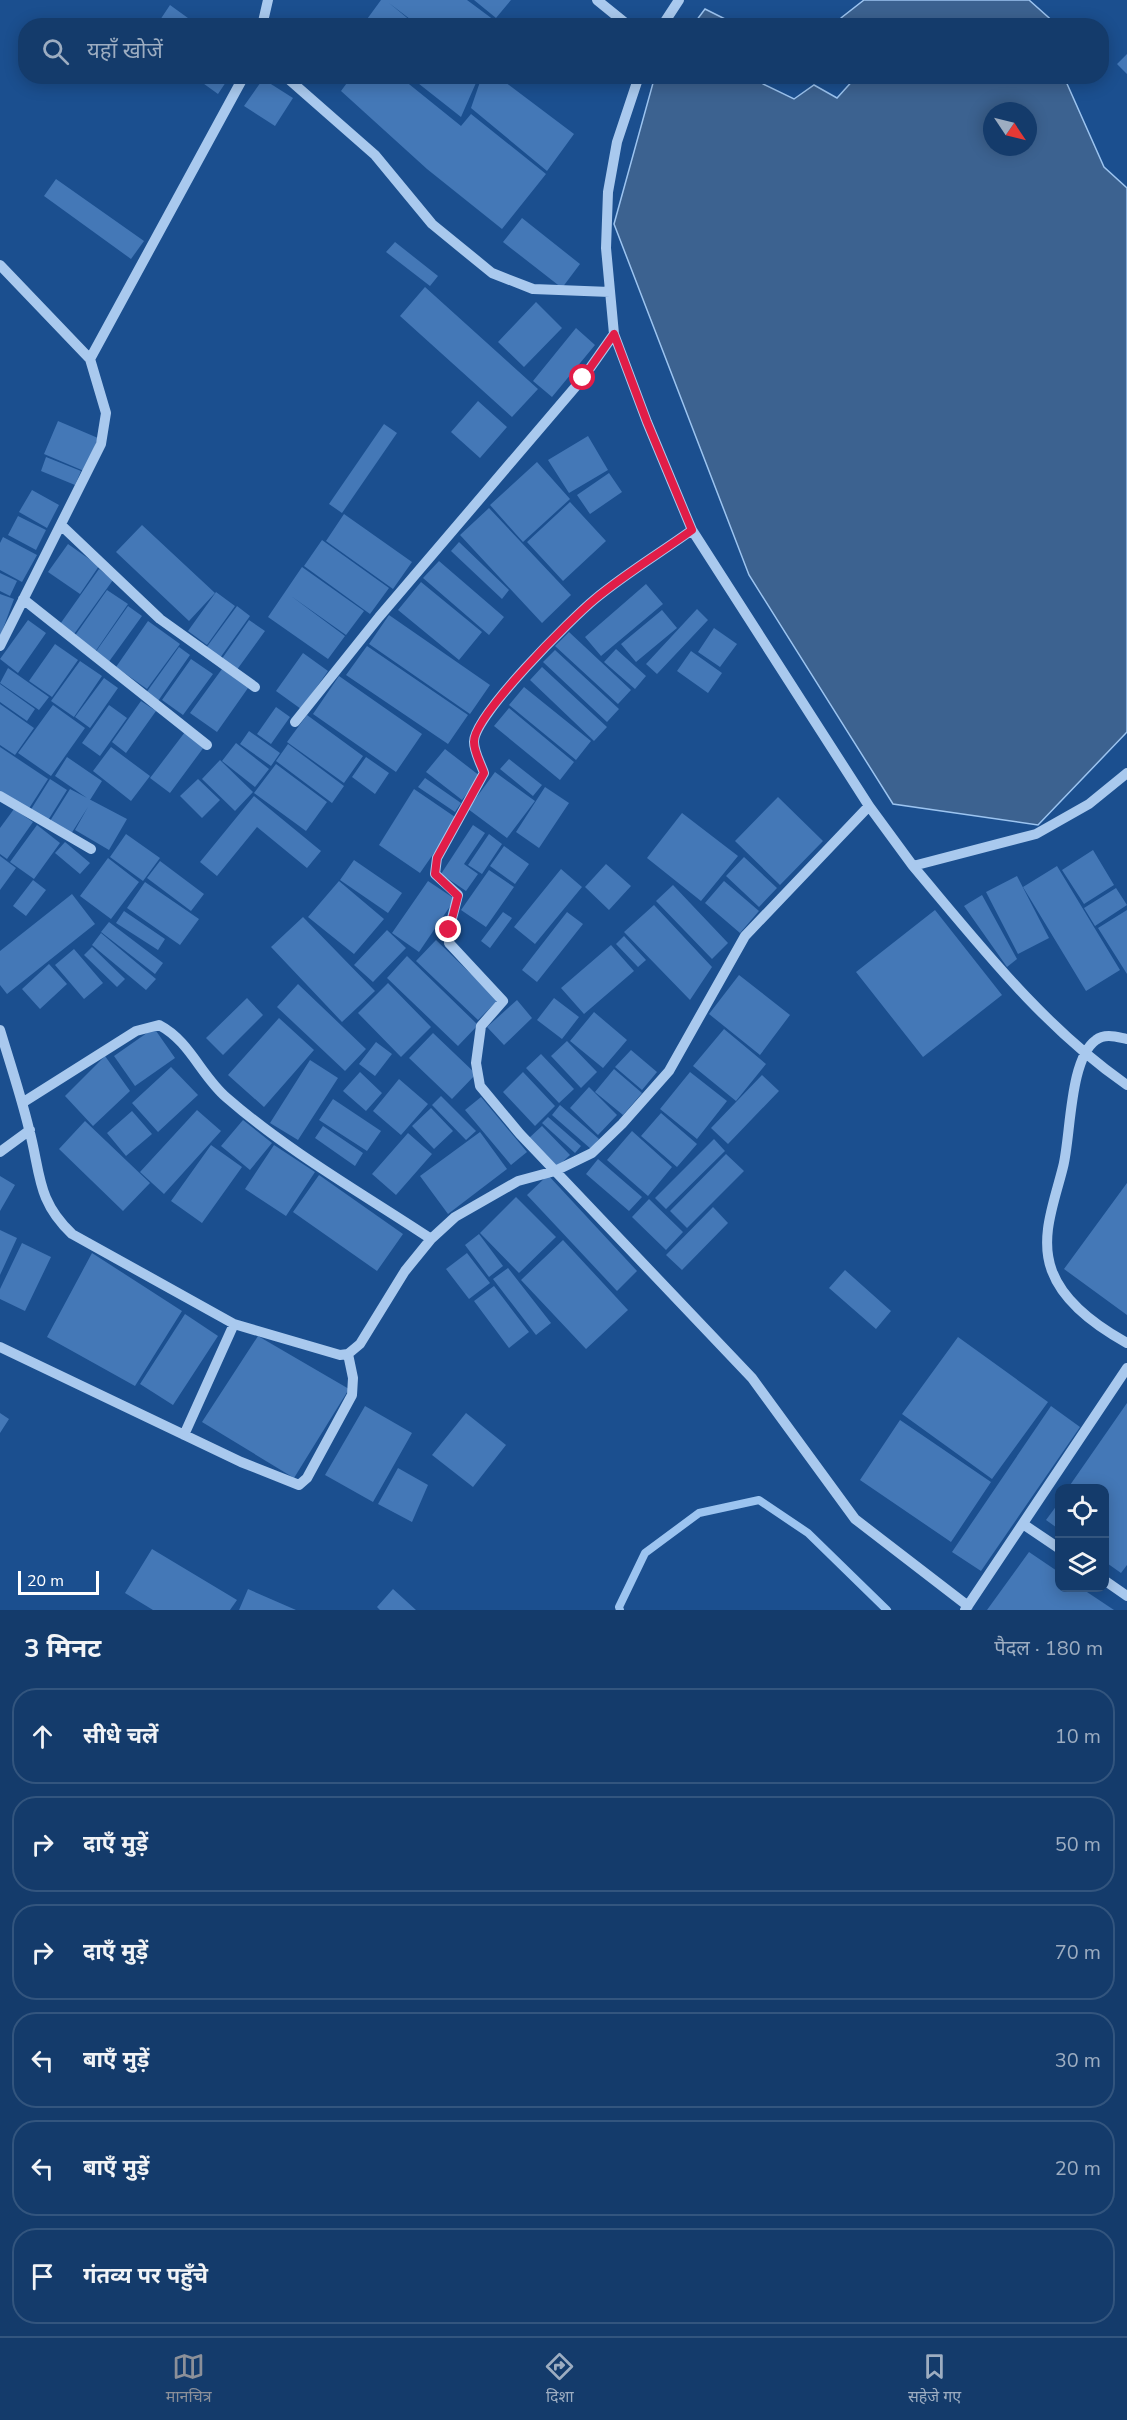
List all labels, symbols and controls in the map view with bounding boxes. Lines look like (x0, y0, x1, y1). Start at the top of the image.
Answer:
search box (18, 18, 1109, 84)
icon: search (39, 35, 72, 68)
text: यहाँ खोजें (87, 36, 163, 66)
north arrow (983, 102, 1037, 156)
route start (569, 364, 595, 390)
route end (435, 916, 461, 942)
map controls (1055, 1484, 1109, 1592)
button: locate (1055, 1484, 1109, 1538)
button: layers (1055, 1538, 1109, 1592)
scale bar (18, 1568, 99, 1596)
text: 20 m (27, 1570, 64, 1592)
text: 3 मिनट (24, 1631, 101, 1666)
text: पैदल · 180 m (994, 1635, 1103, 1662)
icon: ahead (26, 1720, 59, 1753)
text: सीधे चलें (83, 1721, 158, 1751)
text: 10 m (1055, 1723, 1101, 1750)
icon: right (26, 1828, 59, 1861)
text: दाएँ मुड़ें (83, 1829, 148, 1859)
text: 50 m (1055, 1831, 1101, 1858)
icon: right (26, 1936, 59, 1969)
text: दाएँ मुड़ें (83, 1937, 148, 1967)
text: 70 m (1055, 1939, 1101, 1966)
icon: left (26, 2044, 59, 2077)
text: बाएँ मुड़ें (83, 2045, 149, 2075)
text: 30 m (1055, 2047, 1101, 2074)
icon: left (26, 2152, 59, 2185)
text: बाएँ मुड़ें (83, 2153, 149, 2183)
text: 20 m (1055, 2155, 1101, 2182)
icon: arrive (26, 2260, 59, 2293)
text: गंतव्य पर पहुँचे (83, 2261, 208, 2291)
tab: मानचित्र (166, 2350, 212, 2409)
tab: दिशा (543, 2350, 576, 2409)
tab: सहेजे गए (908, 2350, 961, 2409)

